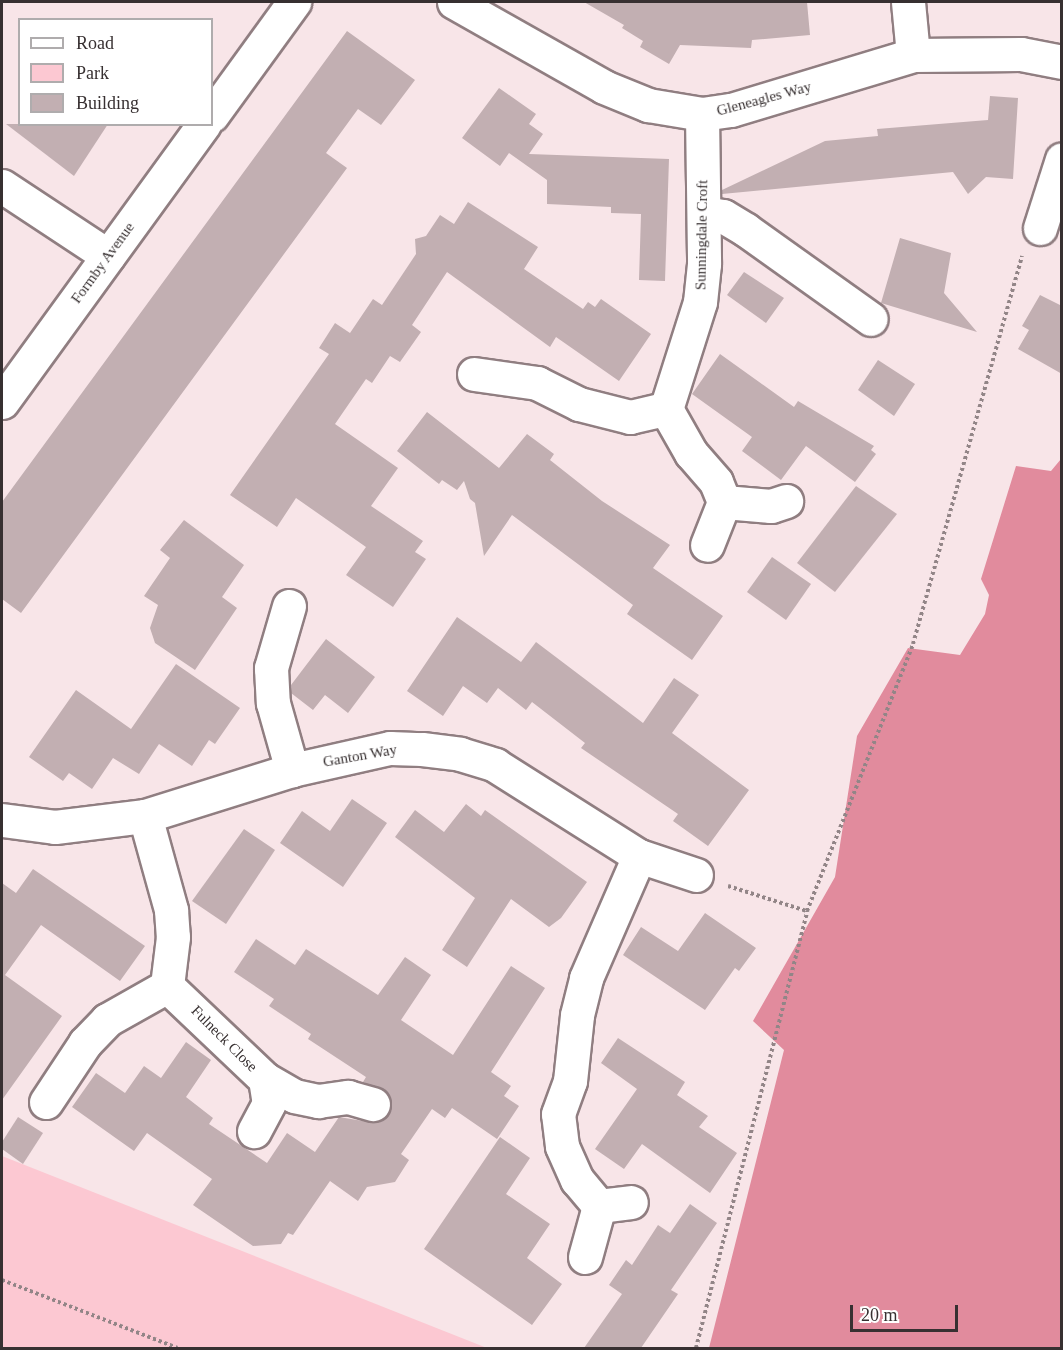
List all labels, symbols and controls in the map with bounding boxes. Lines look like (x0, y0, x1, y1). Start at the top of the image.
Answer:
legend (18, 18, 213, 126)
text: Road (76, 33, 114, 53)
text: Park (76, 63, 109, 83)
street label: Gleneagles Way (715, 78, 813, 120)
text: Building (76, 93, 139, 113)
street label: Sunningdale Croft (692, 180, 712, 290)
street label: Formby Avenue (67, 219, 139, 307)
street label: Ganton Way (321, 741, 399, 771)
street label: Fulneck Close (187, 1002, 261, 1076)
scale bar (853, 1293, 961, 1331)
text: 20 m (861, 1305, 898, 1325)

